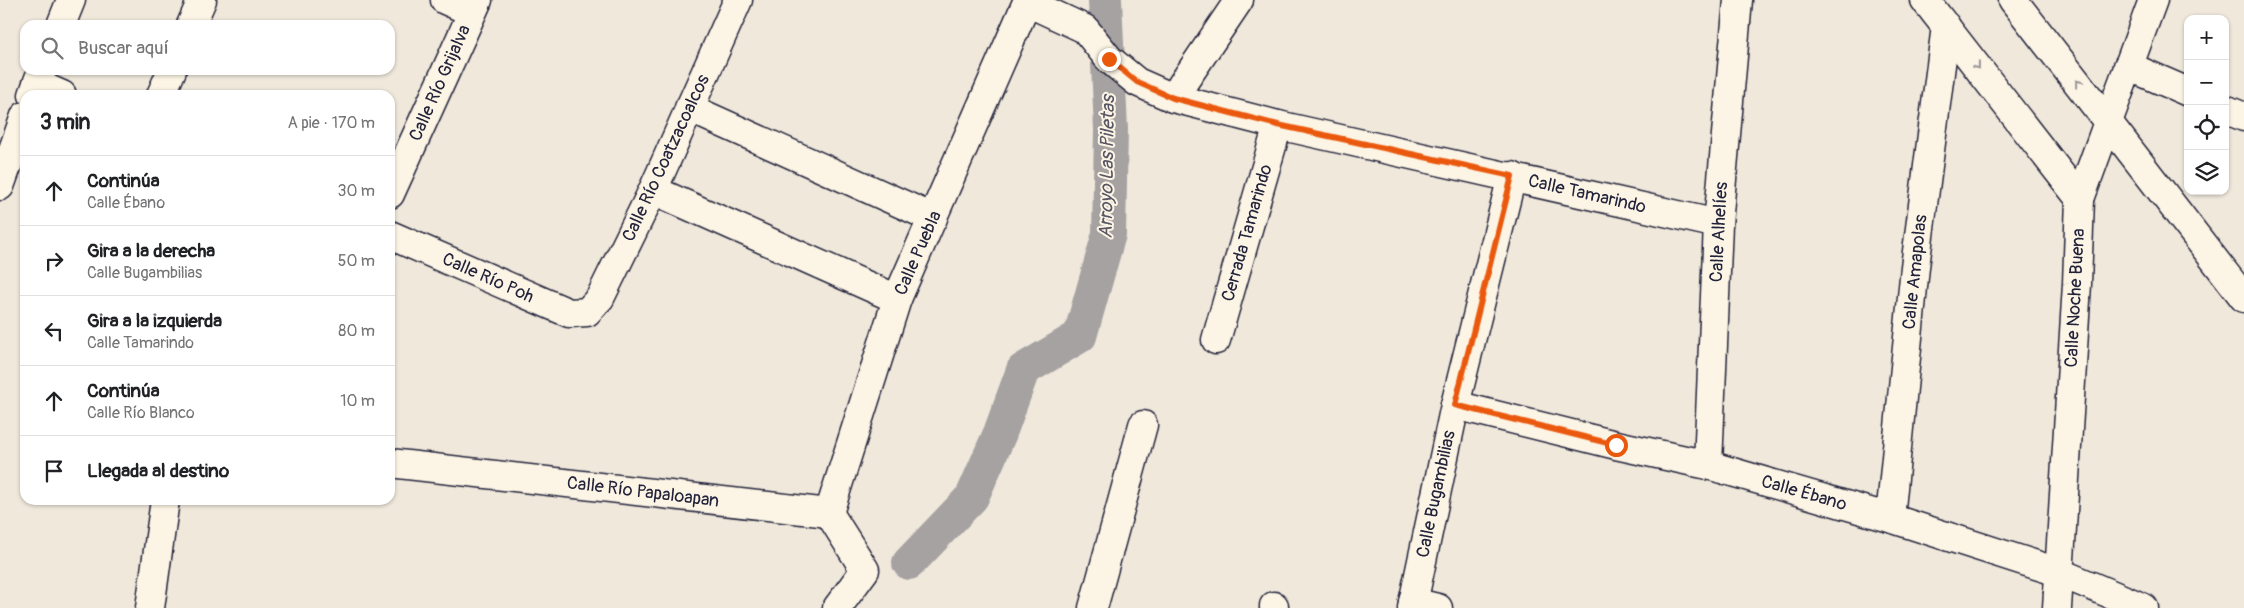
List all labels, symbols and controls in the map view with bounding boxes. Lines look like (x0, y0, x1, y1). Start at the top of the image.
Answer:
map controls (2184, 15, 2229, 195)
button: + (2184, 15, 2229, 60)
search box (20, 20, 395, 75)
street label: Calle Río Grijalva (404, 21, 476, 145)
icon: search (38, 34, 66, 62)
text: Buscar aquí (78, 36, 169, 60)
route end (1098, 48, 1121, 71)
one-way arrow (1971, 60, 1979, 69)
button: − (2184, 60, 2229, 105)
street label: Calle Río Coatzacoalcos (617, 71, 715, 245)
one-way arrow (2075, 80, 2083, 89)
water label: Arroyo Las Piletas (1094, 93, 1120, 239)
button: locate (2184, 105, 2229, 150)
text: 3 min (40, 109, 90, 136)
text: A pie · 170 m (287, 113, 375, 133)
button: layers (2184, 150, 2229, 195)
street label: Cerrada Tamarindo (1216, 161, 1278, 304)
text: Continúa (87, 169, 160, 193)
street label: Calle Tamarindo (1526, 169, 1648, 219)
icon: ahead (40, 177, 68, 205)
text: 30 m (337, 181, 375, 201)
street label: Calle Alhelíes (1705, 181, 1733, 283)
text: Calle Ébano (87, 193, 165, 213)
street label: Calle Puebla (889, 207, 947, 299)
street label: Calle Amapolas (1898, 213, 1932, 331)
street label: Calle Noche Buena (2060, 228, 2090, 368)
text: Gira a la derecha (87, 239, 215, 263)
icon: right (40, 247, 68, 275)
street label: Calle Río Poh (439, 248, 537, 308)
text: 50 m (338, 251, 375, 271)
text: Calle Bugambilias (87, 263, 202, 283)
text: Gira a la izquierda (87, 309, 222, 333)
icon: left (40, 317, 68, 345)
text: 80 m (338, 321, 375, 341)
text: Calle Tamarindo (87, 333, 194, 353)
text: Continúa (87, 379, 160, 403)
icon: ahead (40, 387, 68, 415)
text: 10 m (340, 391, 375, 411)
text: Calle Río Blanco (87, 403, 195, 423)
street label: Calle Bugambilias (1411, 428, 1461, 560)
route start (1605, 434, 1628, 457)
icon: arrive (40, 457, 68, 485)
text: Llegada al destino (87, 459, 229, 483)
street label: Calle Ébano (1759, 470, 1850, 516)
street label: Calle Río Papaloapan (566, 471, 720, 513)

